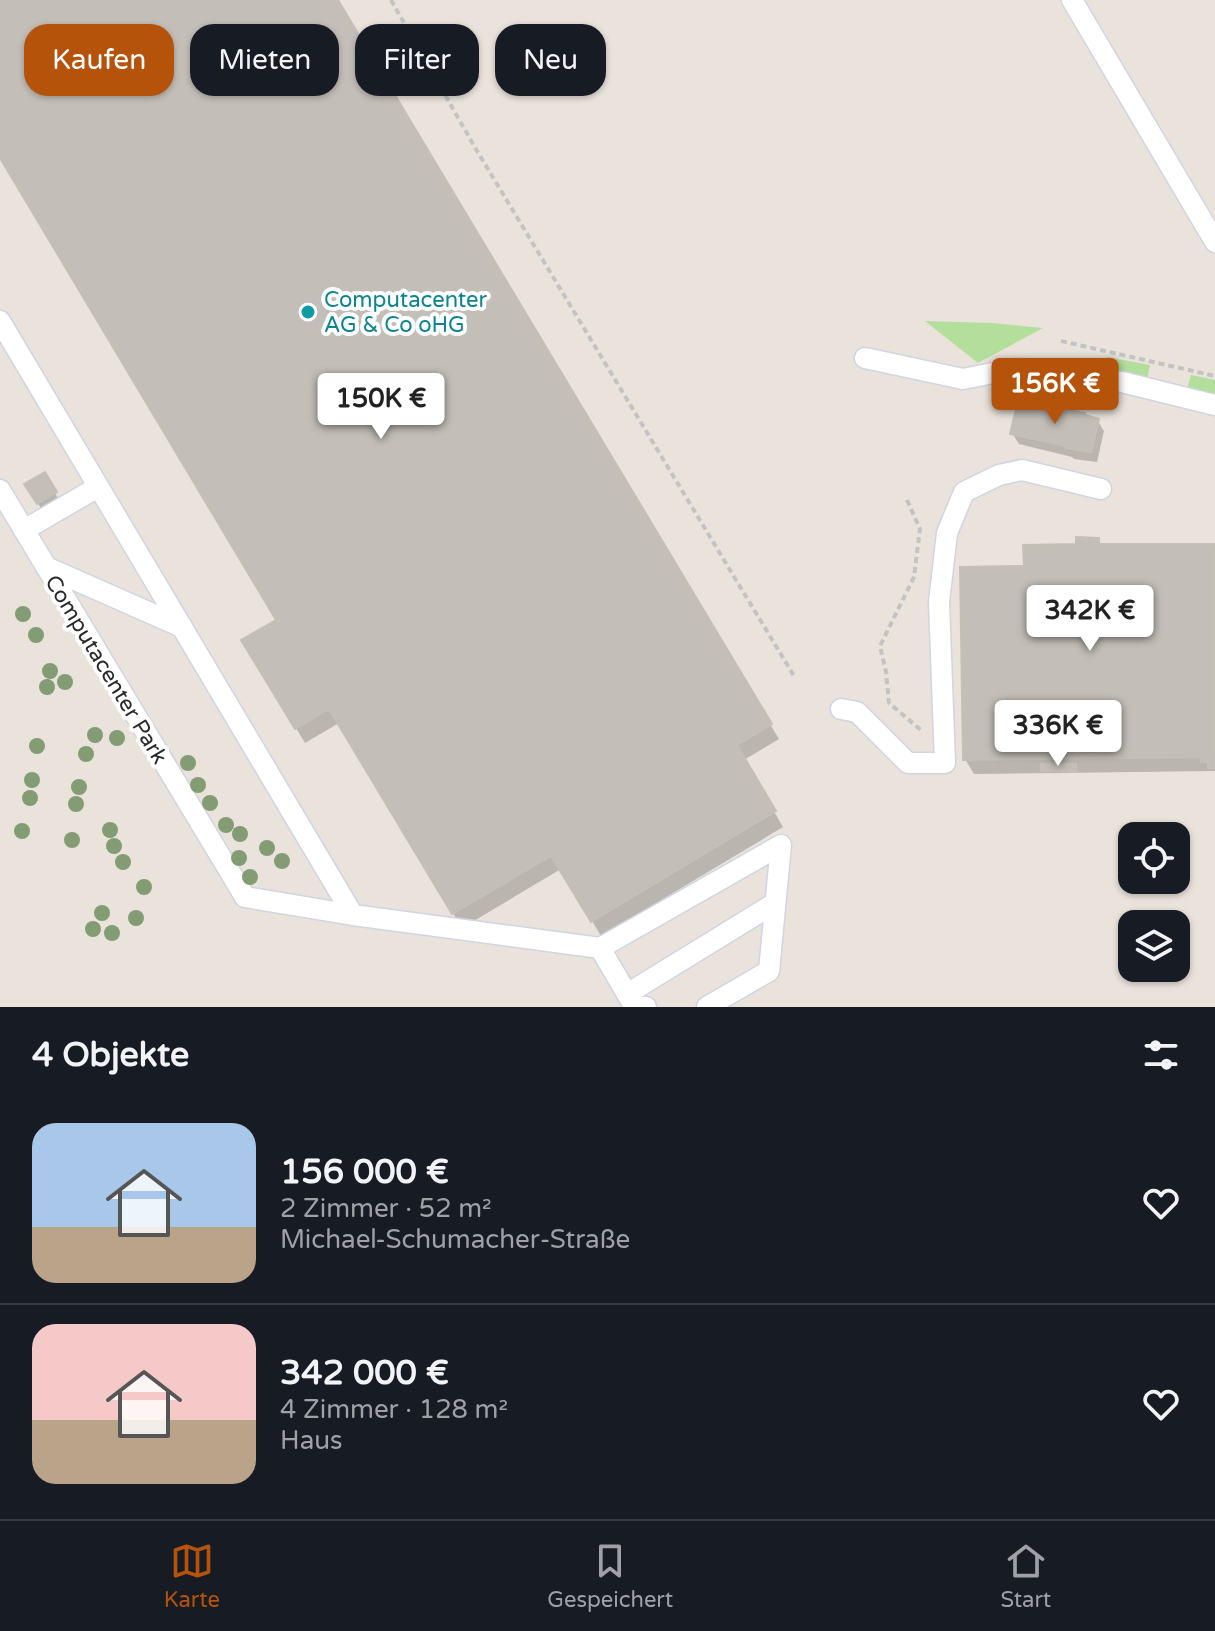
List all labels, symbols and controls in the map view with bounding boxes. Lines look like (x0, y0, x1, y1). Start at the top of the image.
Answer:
chip: Kaufen (24, 24, 174, 96)
chip: Mieten (190, 24, 339, 96)
chip: Filter (355, 24, 479, 96)
chip: Neu (495, 24, 606, 96)
place label: Computacenter AG & Co oHG (324, 287, 487, 338)
marker: Computacenter AG & Co oHG (299, 303, 317, 321)
pin: 156K € (990, 358, 1120, 426)
text: 156K € (1010, 368, 1100, 399)
pin: 150K € (316, 373, 446, 441)
text: 150K € (336, 383, 426, 414)
street label: Computacenter Park (39, 570, 173, 769)
pin: 342K € (1025, 585, 1155, 653)
text: 342K € (1045, 595, 1135, 626)
pin: 336K € (993, 700, 1123, 768)
text: 336K € (1013, 710, 1103, 741)
map controls (1118, 822, 1190, 982)
button: locate (1118, 822, 1190, 894)
button: layers (1118, 910, 1190, 982)
icon: filters (1139, 1033, 1183, 1077)
text: 4 Objekte (32, 1035, 189, 1076)
text: 156 000 € (280, 1152, 449, 1193)
icon: home (96, 1155, 192, 1251)
icon: heart (1139, 1181, 1183, 1225)
text: 2 Zimmer · 52 m² (280, 1193, 492, 1224)
text: Michael-Schumacher-Straße (280, 1224, 630, 1255)
text: 342 000 € (280, 1353, 449, 1394)
icon: home (96, 1356, 192, 1452)
icon: heart (1139, 1382, 1183, 1426)
text: 4 Zimmer · 128 m² (280, 1394, 508, 1425)
text: Haus (280, 1425, 342, 1456)
tab: Karte (164, 1539, 220, 1613)
tab: Gespeichert (547, 1539, 673, 1613)
tab: Start (1001, 1539, 1051, 1613)

